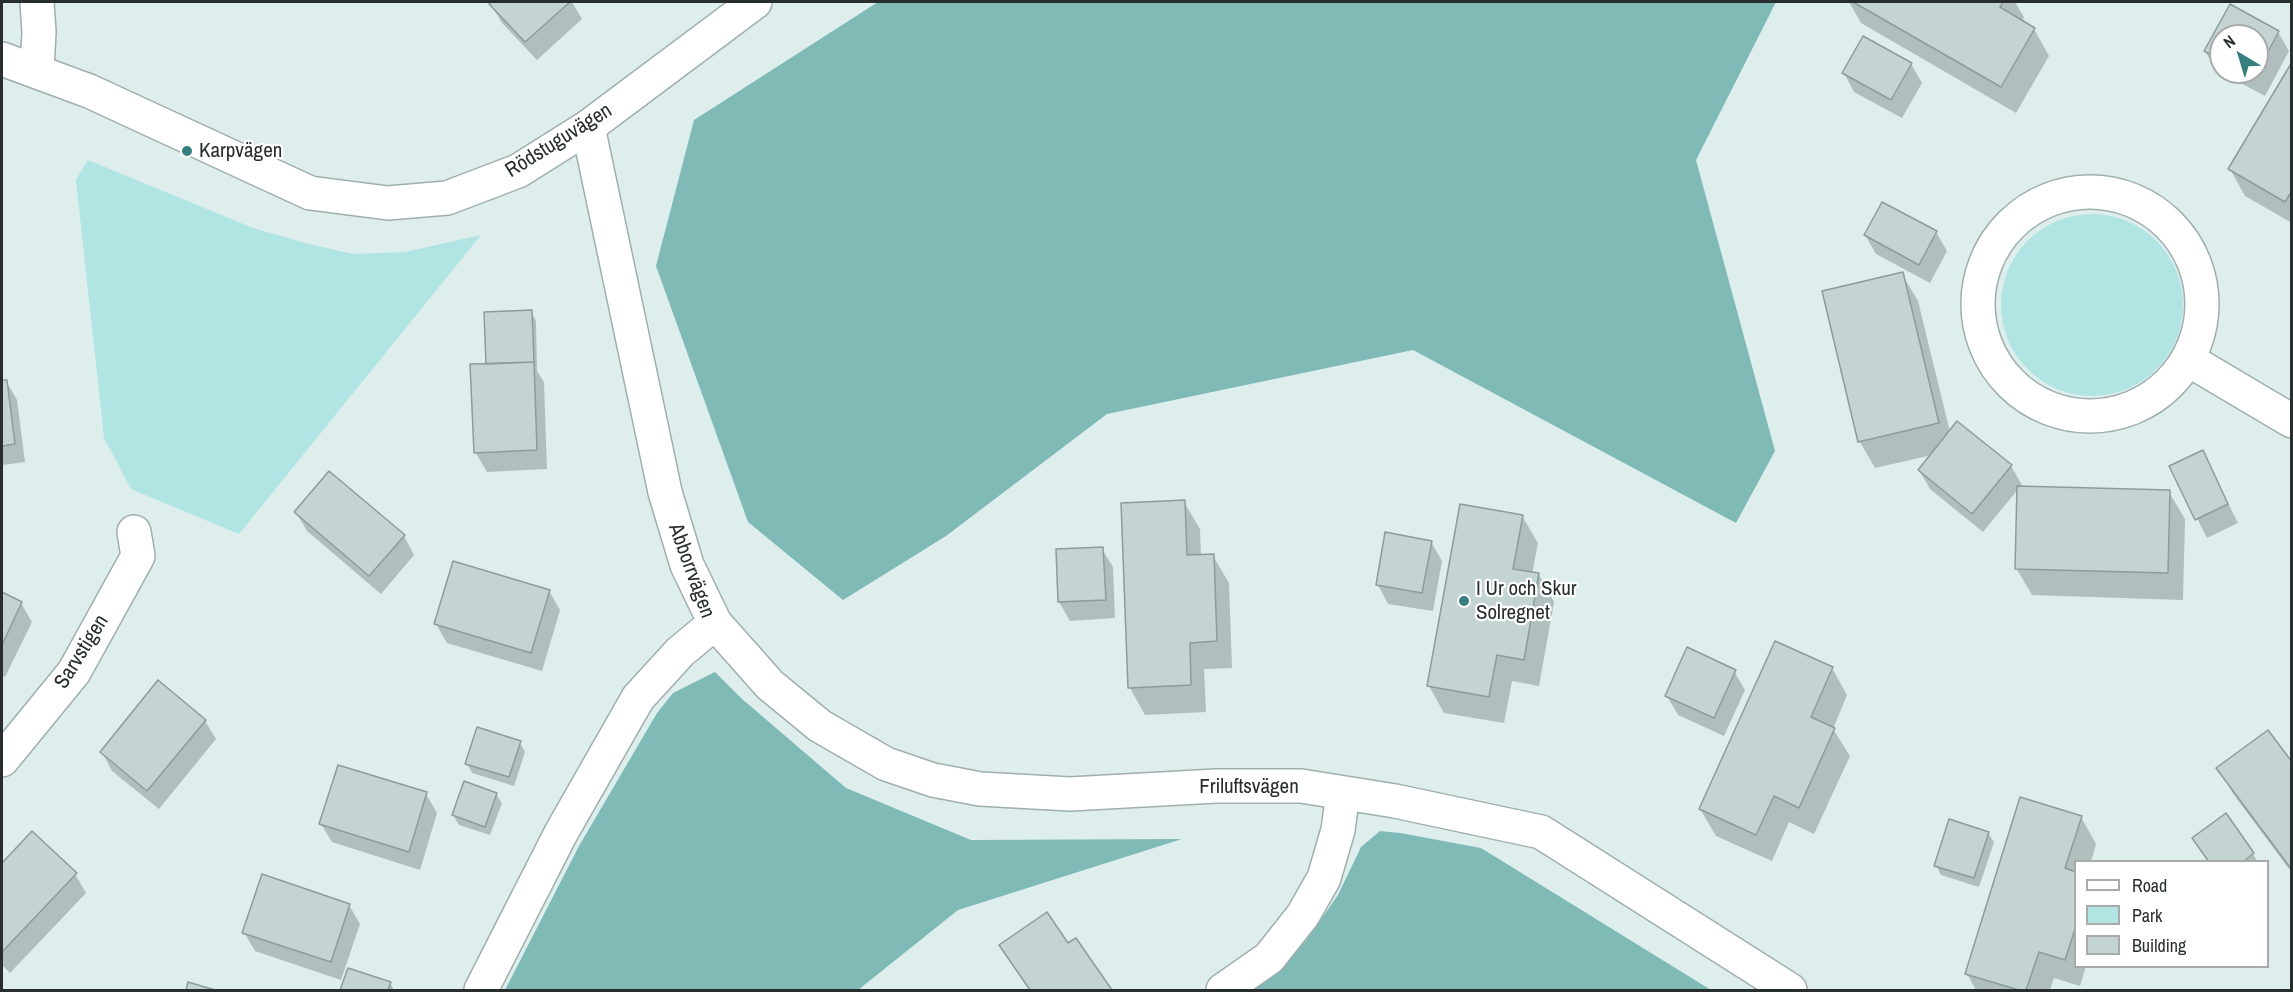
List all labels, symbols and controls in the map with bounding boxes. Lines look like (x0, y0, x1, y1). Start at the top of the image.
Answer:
north arrow (2209, 24, 2269, 84)
text: N (2219, 30, 2240, 53)
street label: Rödstuguvägen (501, 98, 617, 184)
place label: Karpvägen (199, 138, 282, 164)
marker: Karpvägen (180, 144, 194, 158)
street label: Abborrvägen (662, 520, 720, 622)
place label: I Ur och Skur Solregnet (1476, 576, 1576, 626)
marker: I Ur och Skur Solregnet (1457, 594, 1471, 608)
street label: Sarvstigen (50, 610, 114, 694)
street label: Friluftsvägen (1199, 774, 1299, 800)
legend (2074, 860, 2269, 968)
text: Road (2132, 873, 2167, 898)
text: Park (2132, 903, 2162, 928)
text: Building (2132, 933, 2186, 958)

